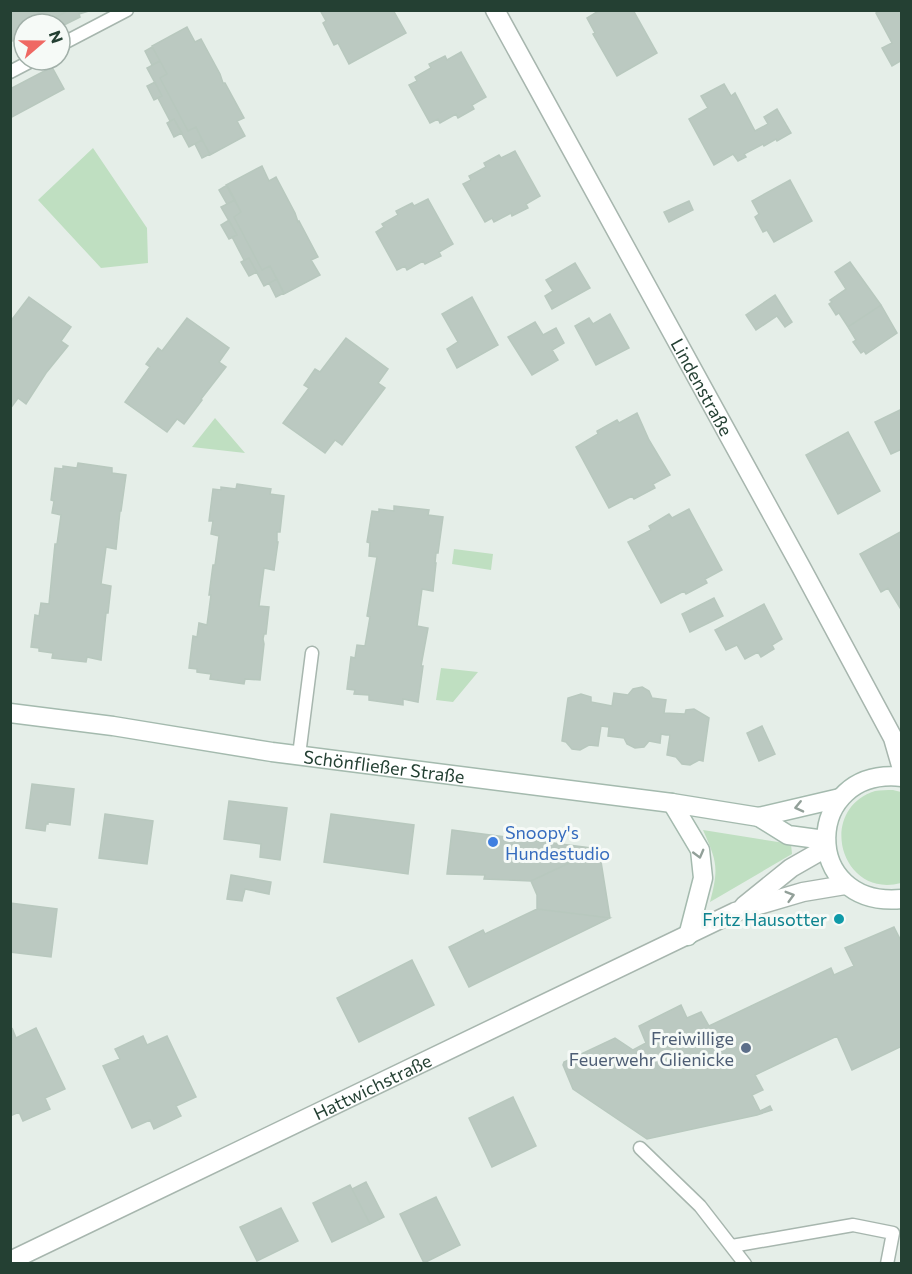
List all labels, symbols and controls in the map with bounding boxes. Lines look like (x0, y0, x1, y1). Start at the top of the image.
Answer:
north arrow (12, 12, 72, 72)
text: N (46, 28, 68, 46)
street label: Lindenstraße (666, 334, 738, 439)
street label: Schönfließer Straße (302, 745, 466, 787)
one-way arrow (794, 800, 804, 813)
place label: Snoopy's Hundestudio (505, 821, 610, 864)
marker: Snoopy's Hundestudio (486, 835, 500, 849)
one-way arrow (692, 849, 705, 859)
one-way arrow (784, 891, 795, 903)
place label: Fritz Hausotter (702, 908, 827, 930)
marker: Fritz Hausotter (832, 912, 846, 926)
place label: Freiwillige Feuerwehr Glienicke (569, 1027, 734, 1070)
marker: Freiwillige Feuerwehr Glienicke (739, 1041, 753, 1055)
street label: Hattwichstraße (310, 1049, 435, 1124)

